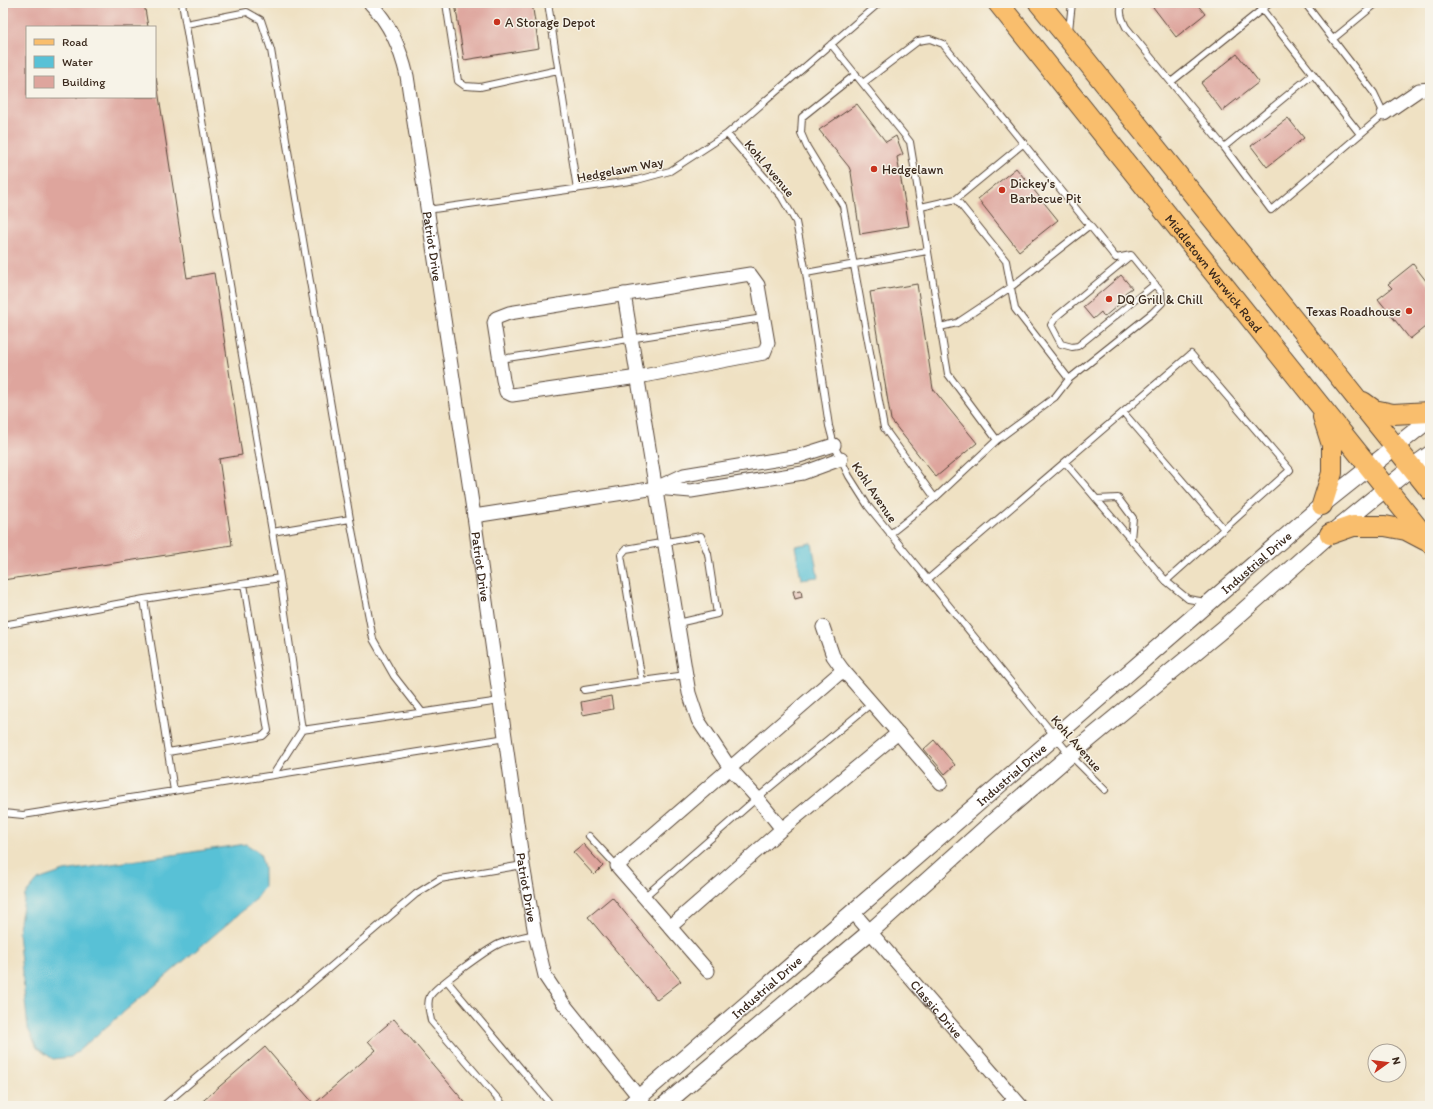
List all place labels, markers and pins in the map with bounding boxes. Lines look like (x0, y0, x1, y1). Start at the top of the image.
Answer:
place label: A Storage Depot (505, 15, 596, 30)
marker: A Storage Depot (492, 17, 502, 27)
place label: Hedgelawn (882, 162, 943, 177)
marker: Hedgelawn (869, 164, 879, 174)
place label: Dickey's Barbecue Pit (1010, 176, 1081, 206)
marker: Dickey's Barbecue Pit (997, 185, 1007, 195)
place label: DQ Grill & Chill (1117, 292, 1203, 307)
marker: DQ Grill & Chill (1104, 294, 1114, 304)
place label: Texas Roadhouse (1306, 304, 1401, 319)
marker: Texas Roadhouse (1404, 306, 1414, 316)

